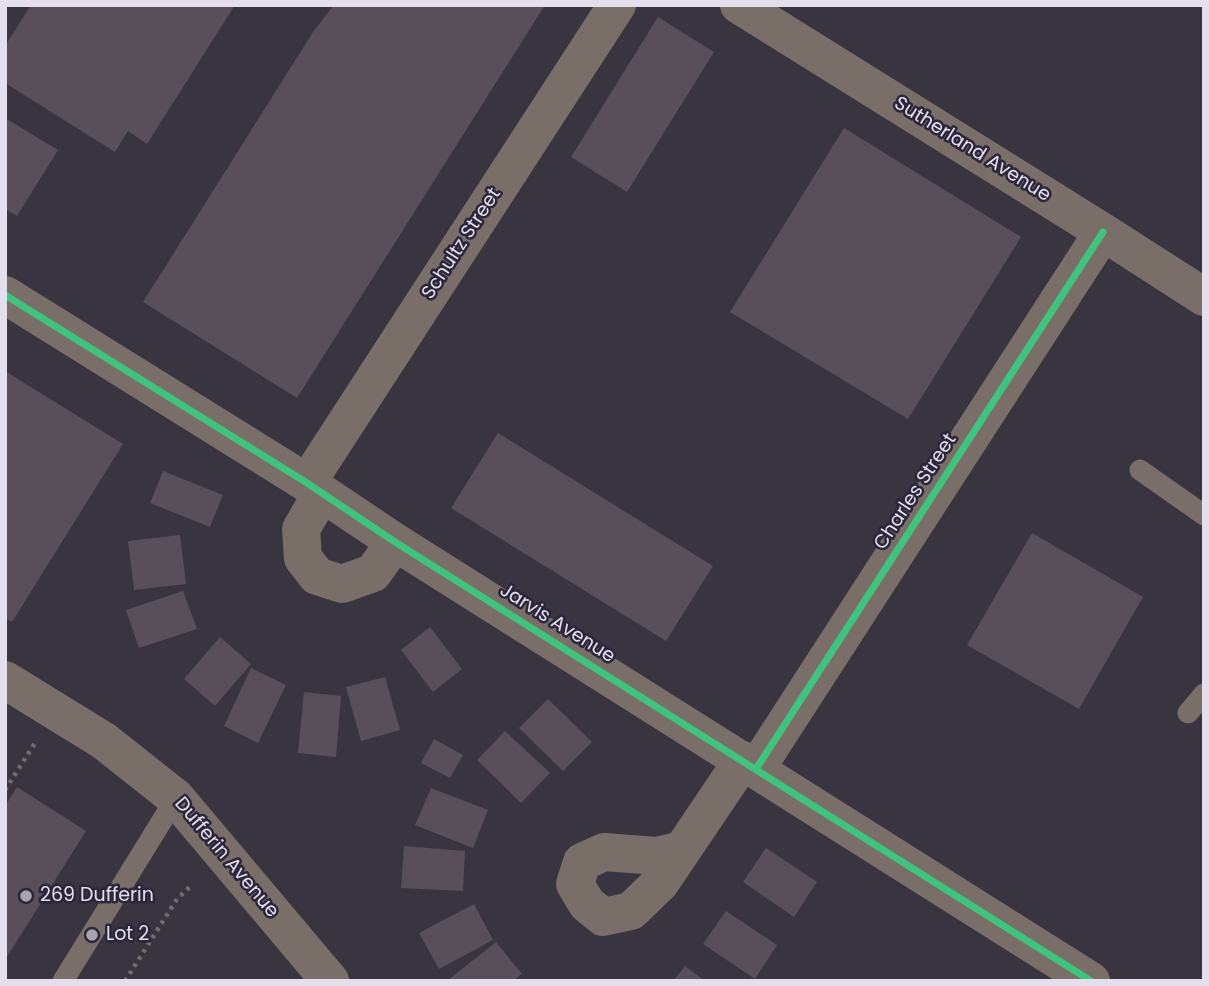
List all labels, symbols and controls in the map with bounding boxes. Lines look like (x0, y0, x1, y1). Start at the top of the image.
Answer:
street label: Sutherland Avenue (890, 93, 1054, 207)
street label: Schultz Street (418, 184, 506, 304)
street label: Charles Street (870, 430, 962, 554)
street label: Jarvis Avenue (495, 579, 619, 669)
street label: Dufferin Avenue (169, 793, 283, 923)
place label: 269 Dufferin (40, 885, 154, 907)
marker: 269 Dufferin (18, 888, 34, 904)
place label: Lot 2 (106, 924, 149, 946)
marker: Lot 2 (84, 927, 100, 943)

